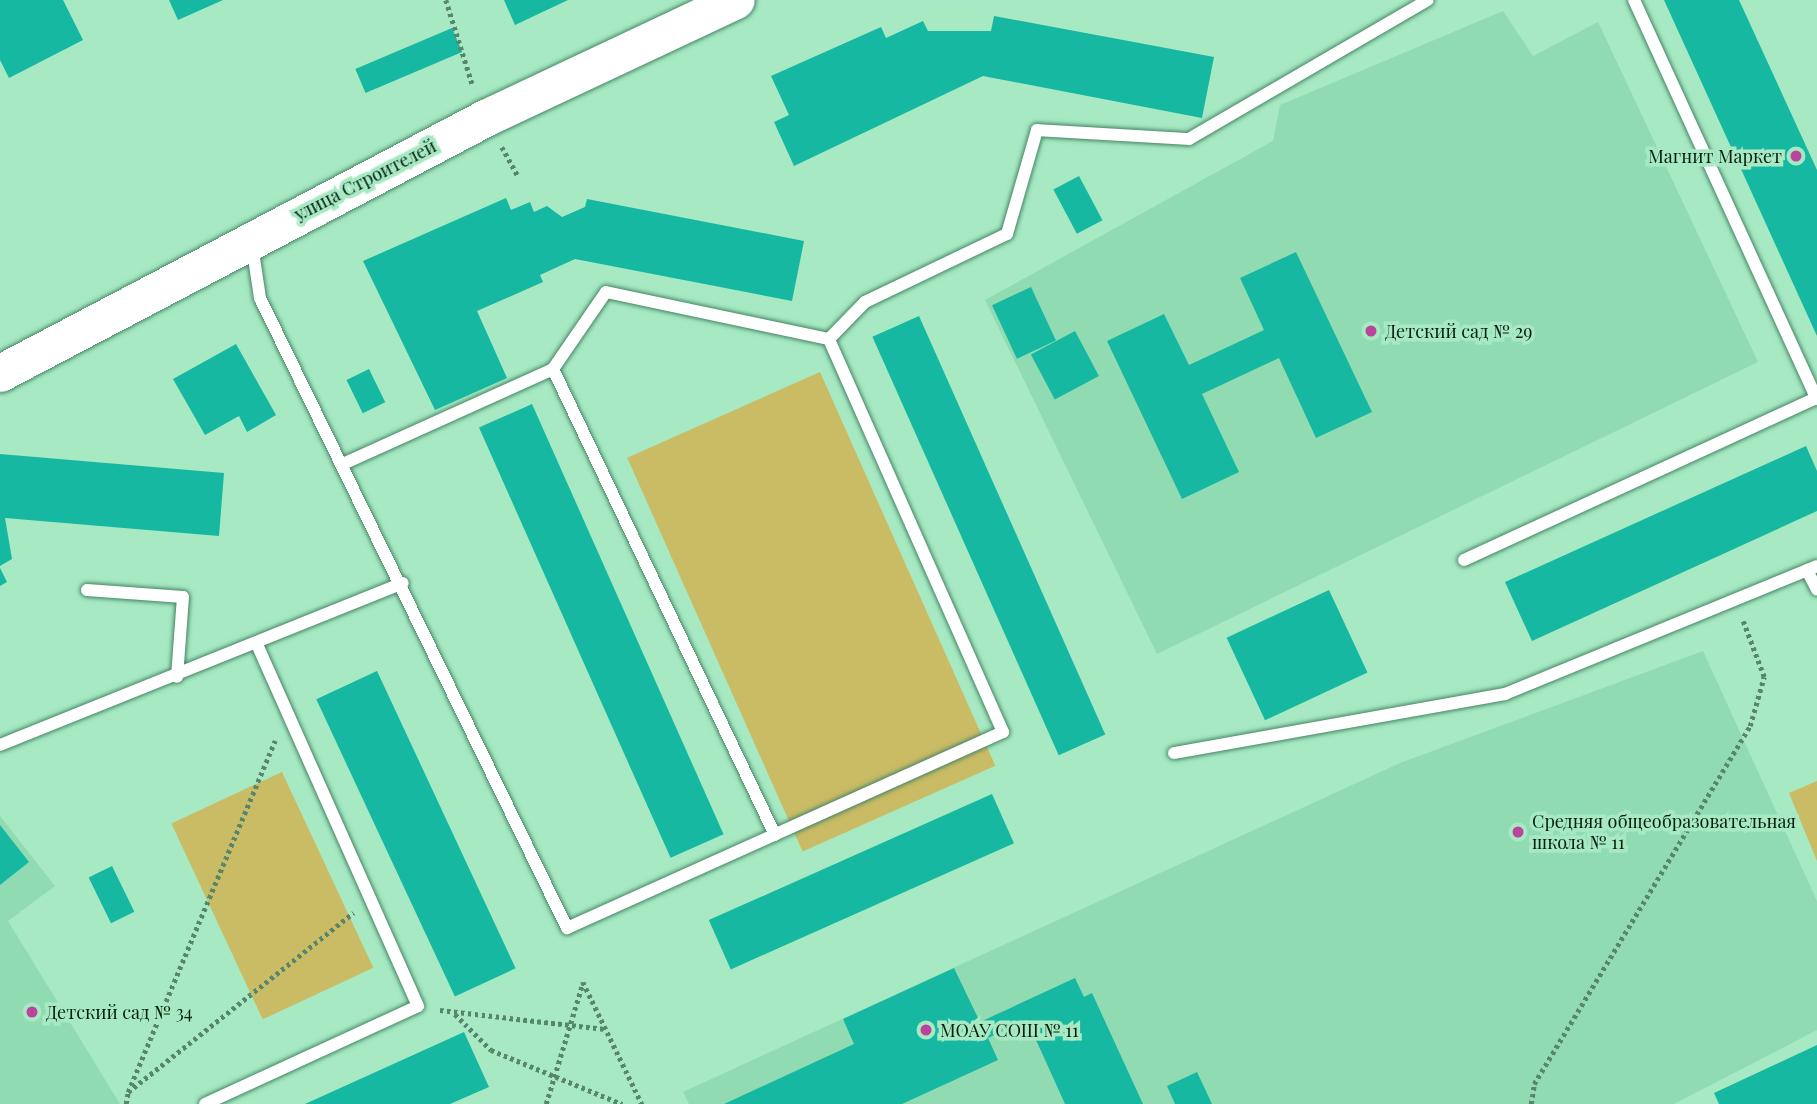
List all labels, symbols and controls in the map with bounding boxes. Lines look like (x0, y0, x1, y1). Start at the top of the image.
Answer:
street label: улица Строителей (291, 135, 439, 225)
place label: Магнит Маркет (1648, 145, 1782, 167)
marker: Магнит Маркет (1788, 148, 1804, 164)
place label: Детский сад № 29 (1385, 320, 1532, 342)
marker: Детский сад № 29 (1363, 323, 1379, 339)
place label: Средняя общеобразовательная школа № 11 (1532, 811, 1796, 854)
marker: Средняя общеобразовательная школа № 11 (1510, 824, 1526, 840)
place label: Детский сад № 34 (46, 1001, 193, 1023)
marker: Детский сад № 34 (24, 1004, 40, 1020)
place label: МОАУ СОШ № 11 (940, 1019, 1079, 1041)
marker: МОАУ СОШ № 11 (918, 1022, 934, 1038)

